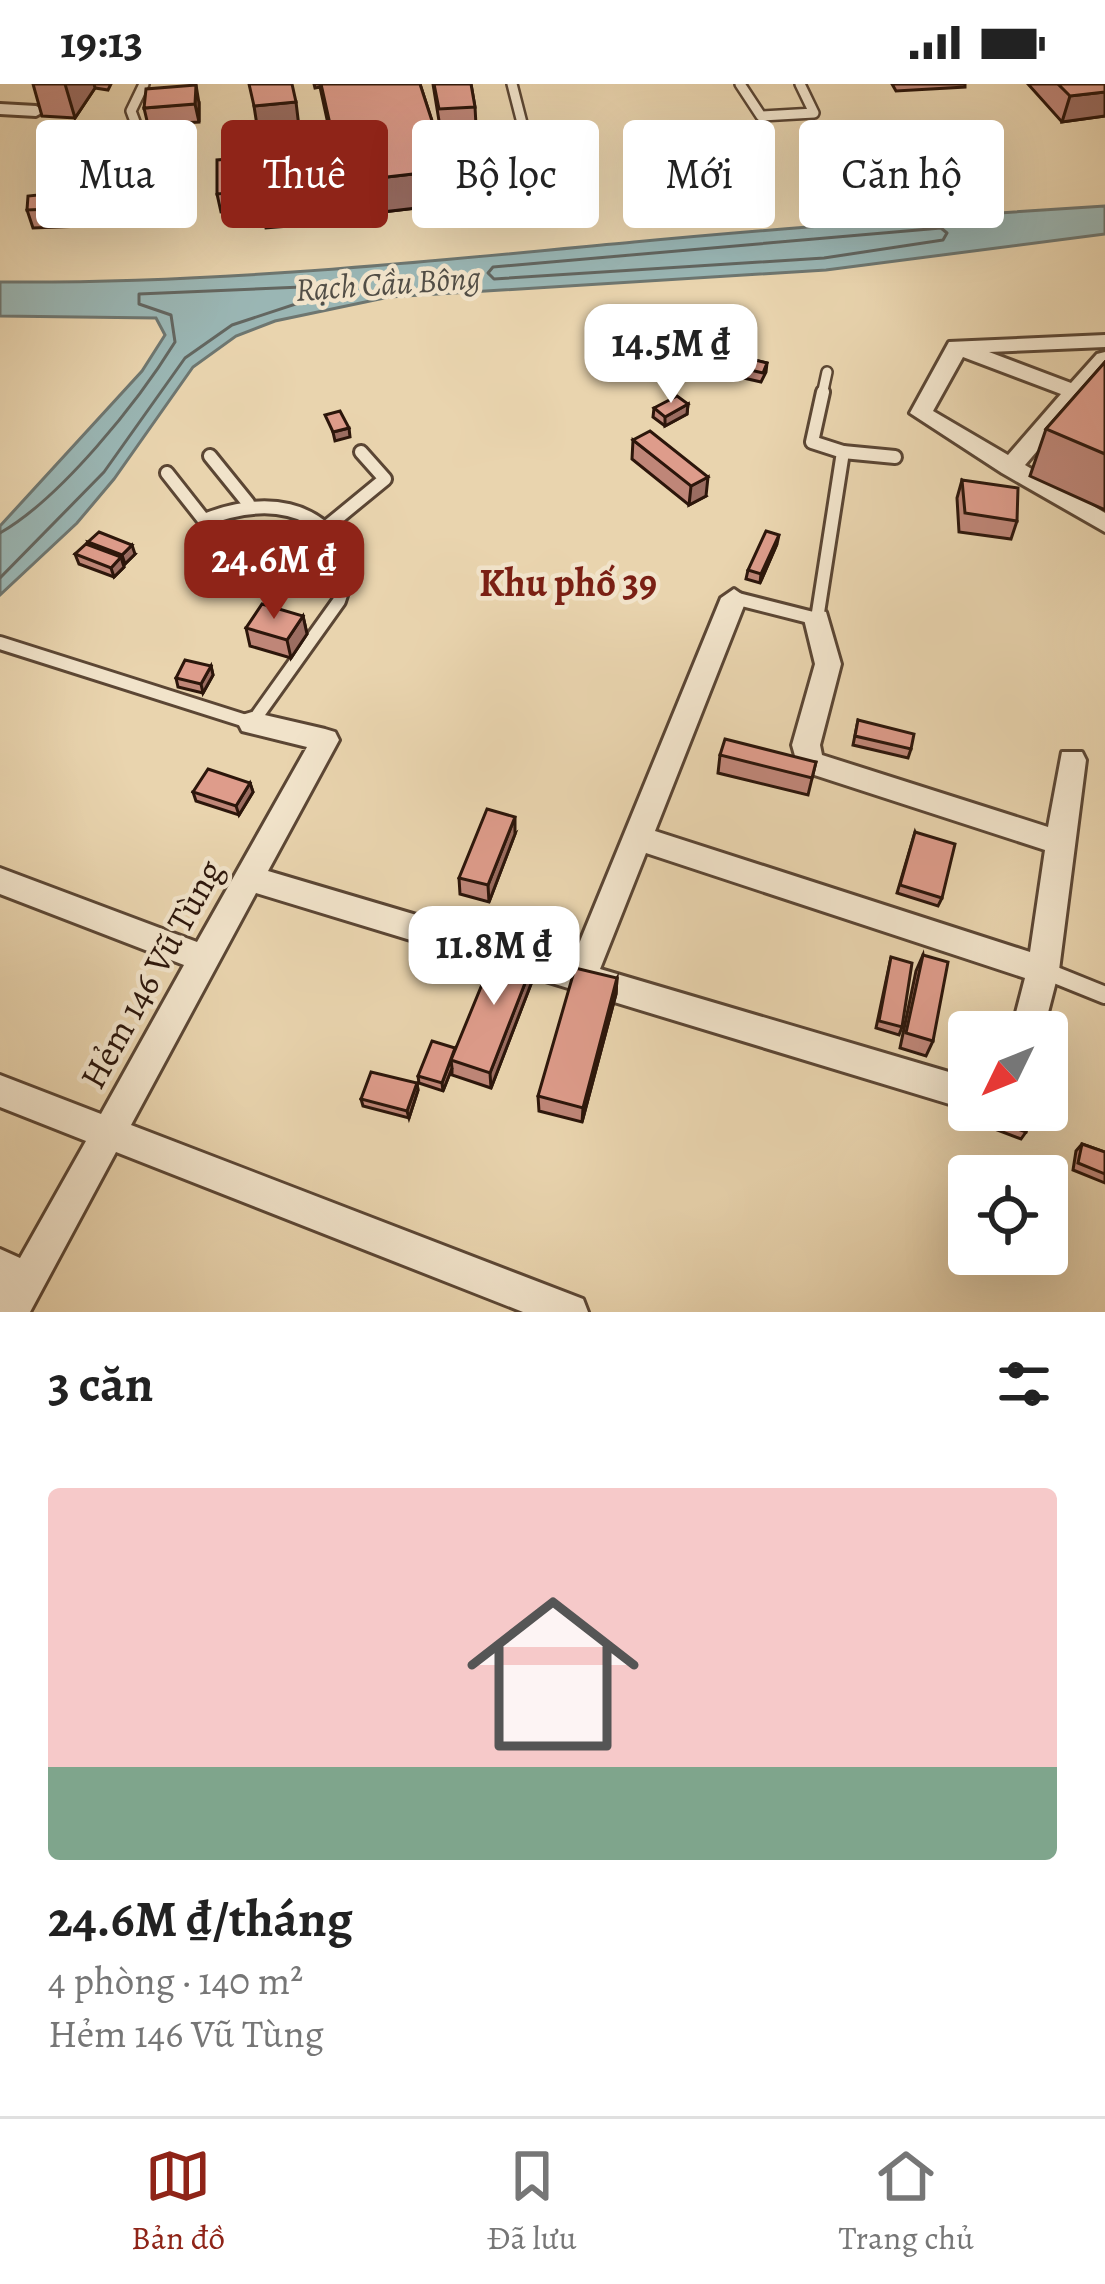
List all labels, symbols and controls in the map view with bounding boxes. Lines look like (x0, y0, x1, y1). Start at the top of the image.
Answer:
text: 19:13 (60, 11, 143, 73)
chip: Mua (36, 120, 197, 228)
chip: Thuê (221, 120, 388, 228)
chip: Bộ lọc (412, 120, 599, 228)
chip: Mới (623, 120, 775, 228)
chip: Căn hộ (799, 120, 1004, 228)
water label: Rạch Cầu Bông (294, 254, 483, 312)
pin: 14.5M ₫ (560, 304, 782, 406)
text: 14.5M ₫ (611, 316, 731, 369)
pin: 24.6M ₫ (163, 520, 385, 622)
text: 24.6M ₫ (211, 532, 337, 585)
district label: Khu phố 39 (479, 556, 657, 609)
street label: Hẻm 146 Vũ Tùng (68, 851, 234, 1097)
pin: 11.8M ₫ (383, 906, 605, 1008)
text: 11.8M ₫ (436, 918, 552, 971)
north arrow (948, 1011, 1068, 1131)
map controls (948, 1011, 1068, 1275)
button: locate (948, 1155, 1068, 1275)
text: 3 căn (48, 1349, 153, 1419)
icon: filters (991, 1351, 1057, 1417)
icon: home (445, 1566, 661, 1782)
text: 24.6M ₫/tháng (48, 1884, 353, 1954)
text: 4 phòng · 140 m² (48, 1954, 303, 2007)
text: Hẻm 146 Vũ Tùng (48, 2007, 324, 2060)
tab: Bản đồ (131, 2143, 225, 2260)
tab: Đã lưu (487, 2143, 577, 2260)
tab: Trang chủ (839, 2143, 974, 2260)

